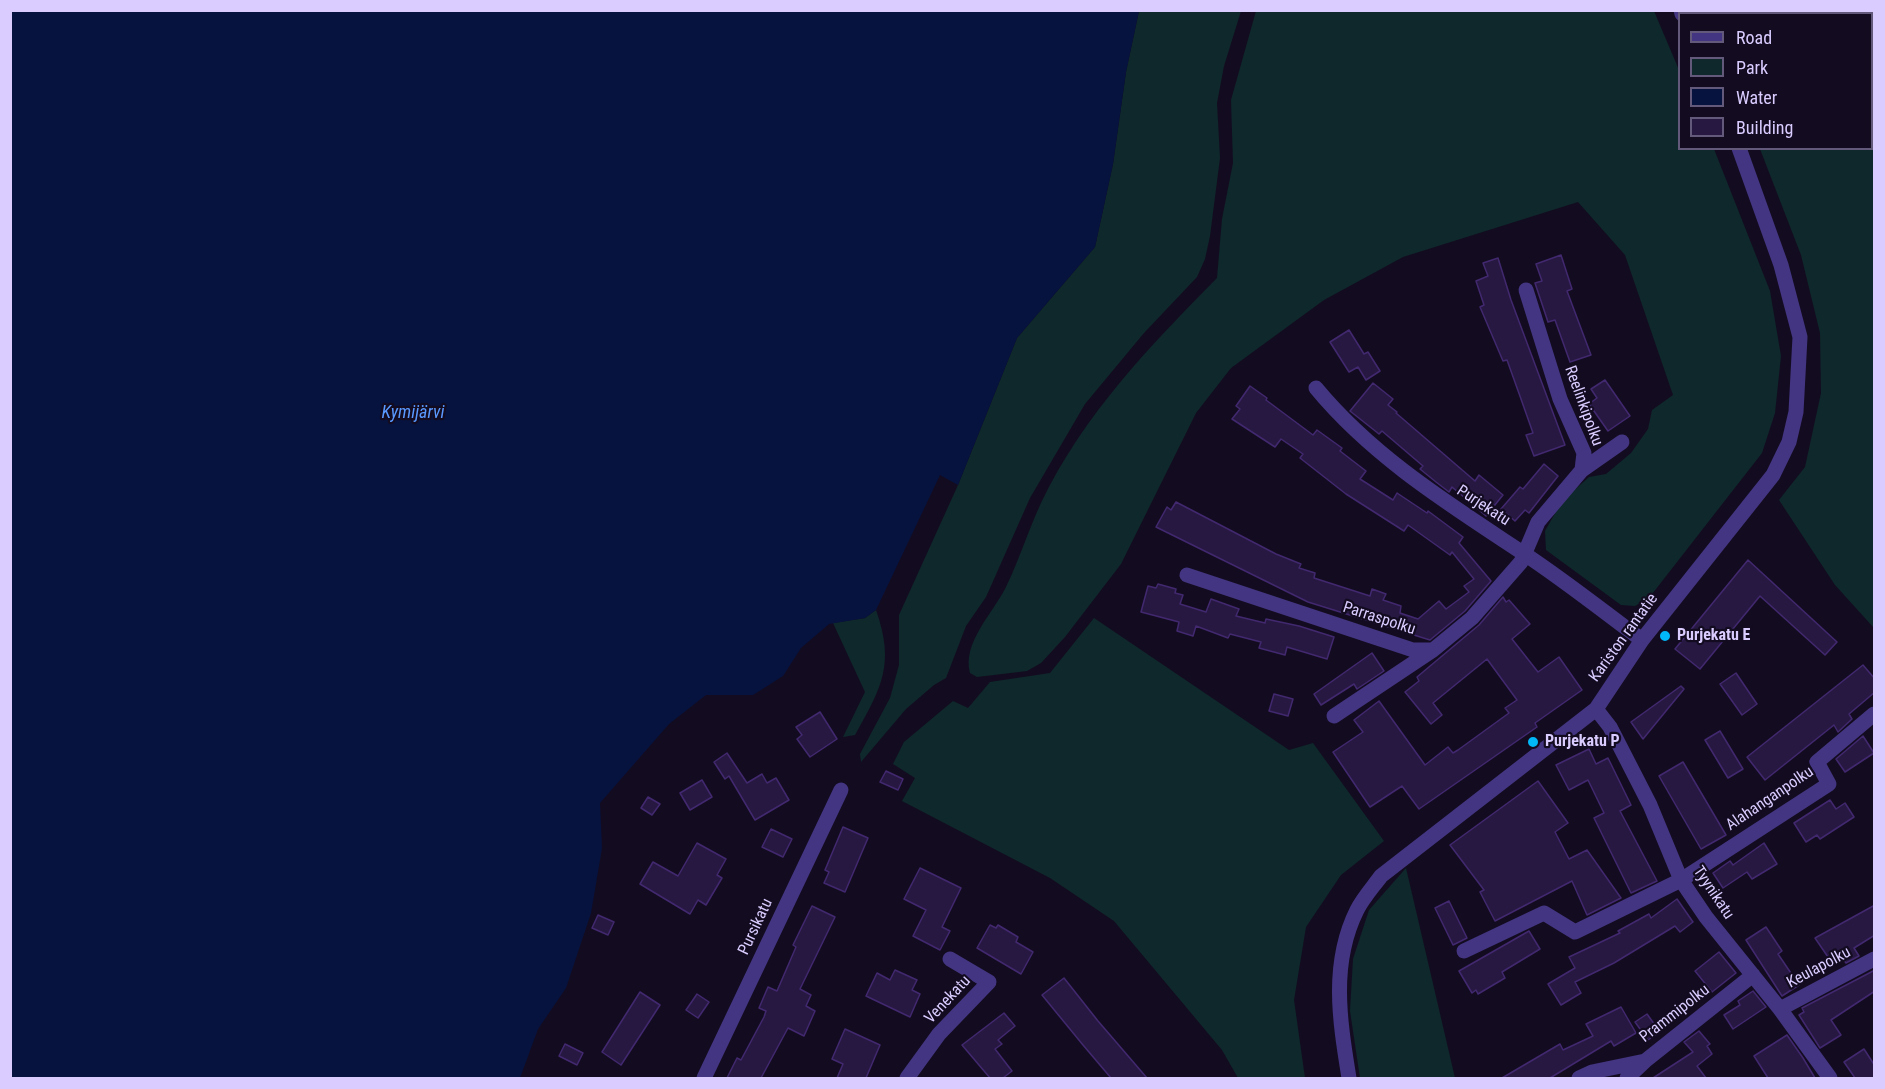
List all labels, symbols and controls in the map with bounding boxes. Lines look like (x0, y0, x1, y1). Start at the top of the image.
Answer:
legend (1678, 12, 1873, 150)
text: Road (1736, 27, 1772, 48)
text: Park (1736, 57, 1768, 78)
text: Water (1736, 87, 1777, 108)
text: Building (1736, 117, 1793, 138)
street label: Reelinkipolku (1560, 363, 1606, 449)
water label: Kymijärvi (382, 402, 444, 424)
street label: Purjekatu (1453, 482, 1513, 530)
street label: Kariston rantatie (1586, 590, 1662, 686)
street label: Parraspolku (1340, 598, 1418, 640)
place label: Purjekatu E (1677, 626, 1750, 646)
marker: Purjekatu E (1658, 629, 1672, 643)
place label: Purjekatu P (1545, 732, 1620, 752)
marker: Purjekatu P (1526, 735, 1540, 749)
street label: Alahanganpolku (1723, 763, 1817, 835)
street label: Tyynikatu (1688, 863, 1738, 923)
street label: Pursikatu (735, 896, 777, 958)
street label: Keulapolku (1784, 943, 1854, 993)
street label: Venekatu (921, 972, 975, 1028)
street label: Prammipolku (1636, 981, 1714, 1047)

